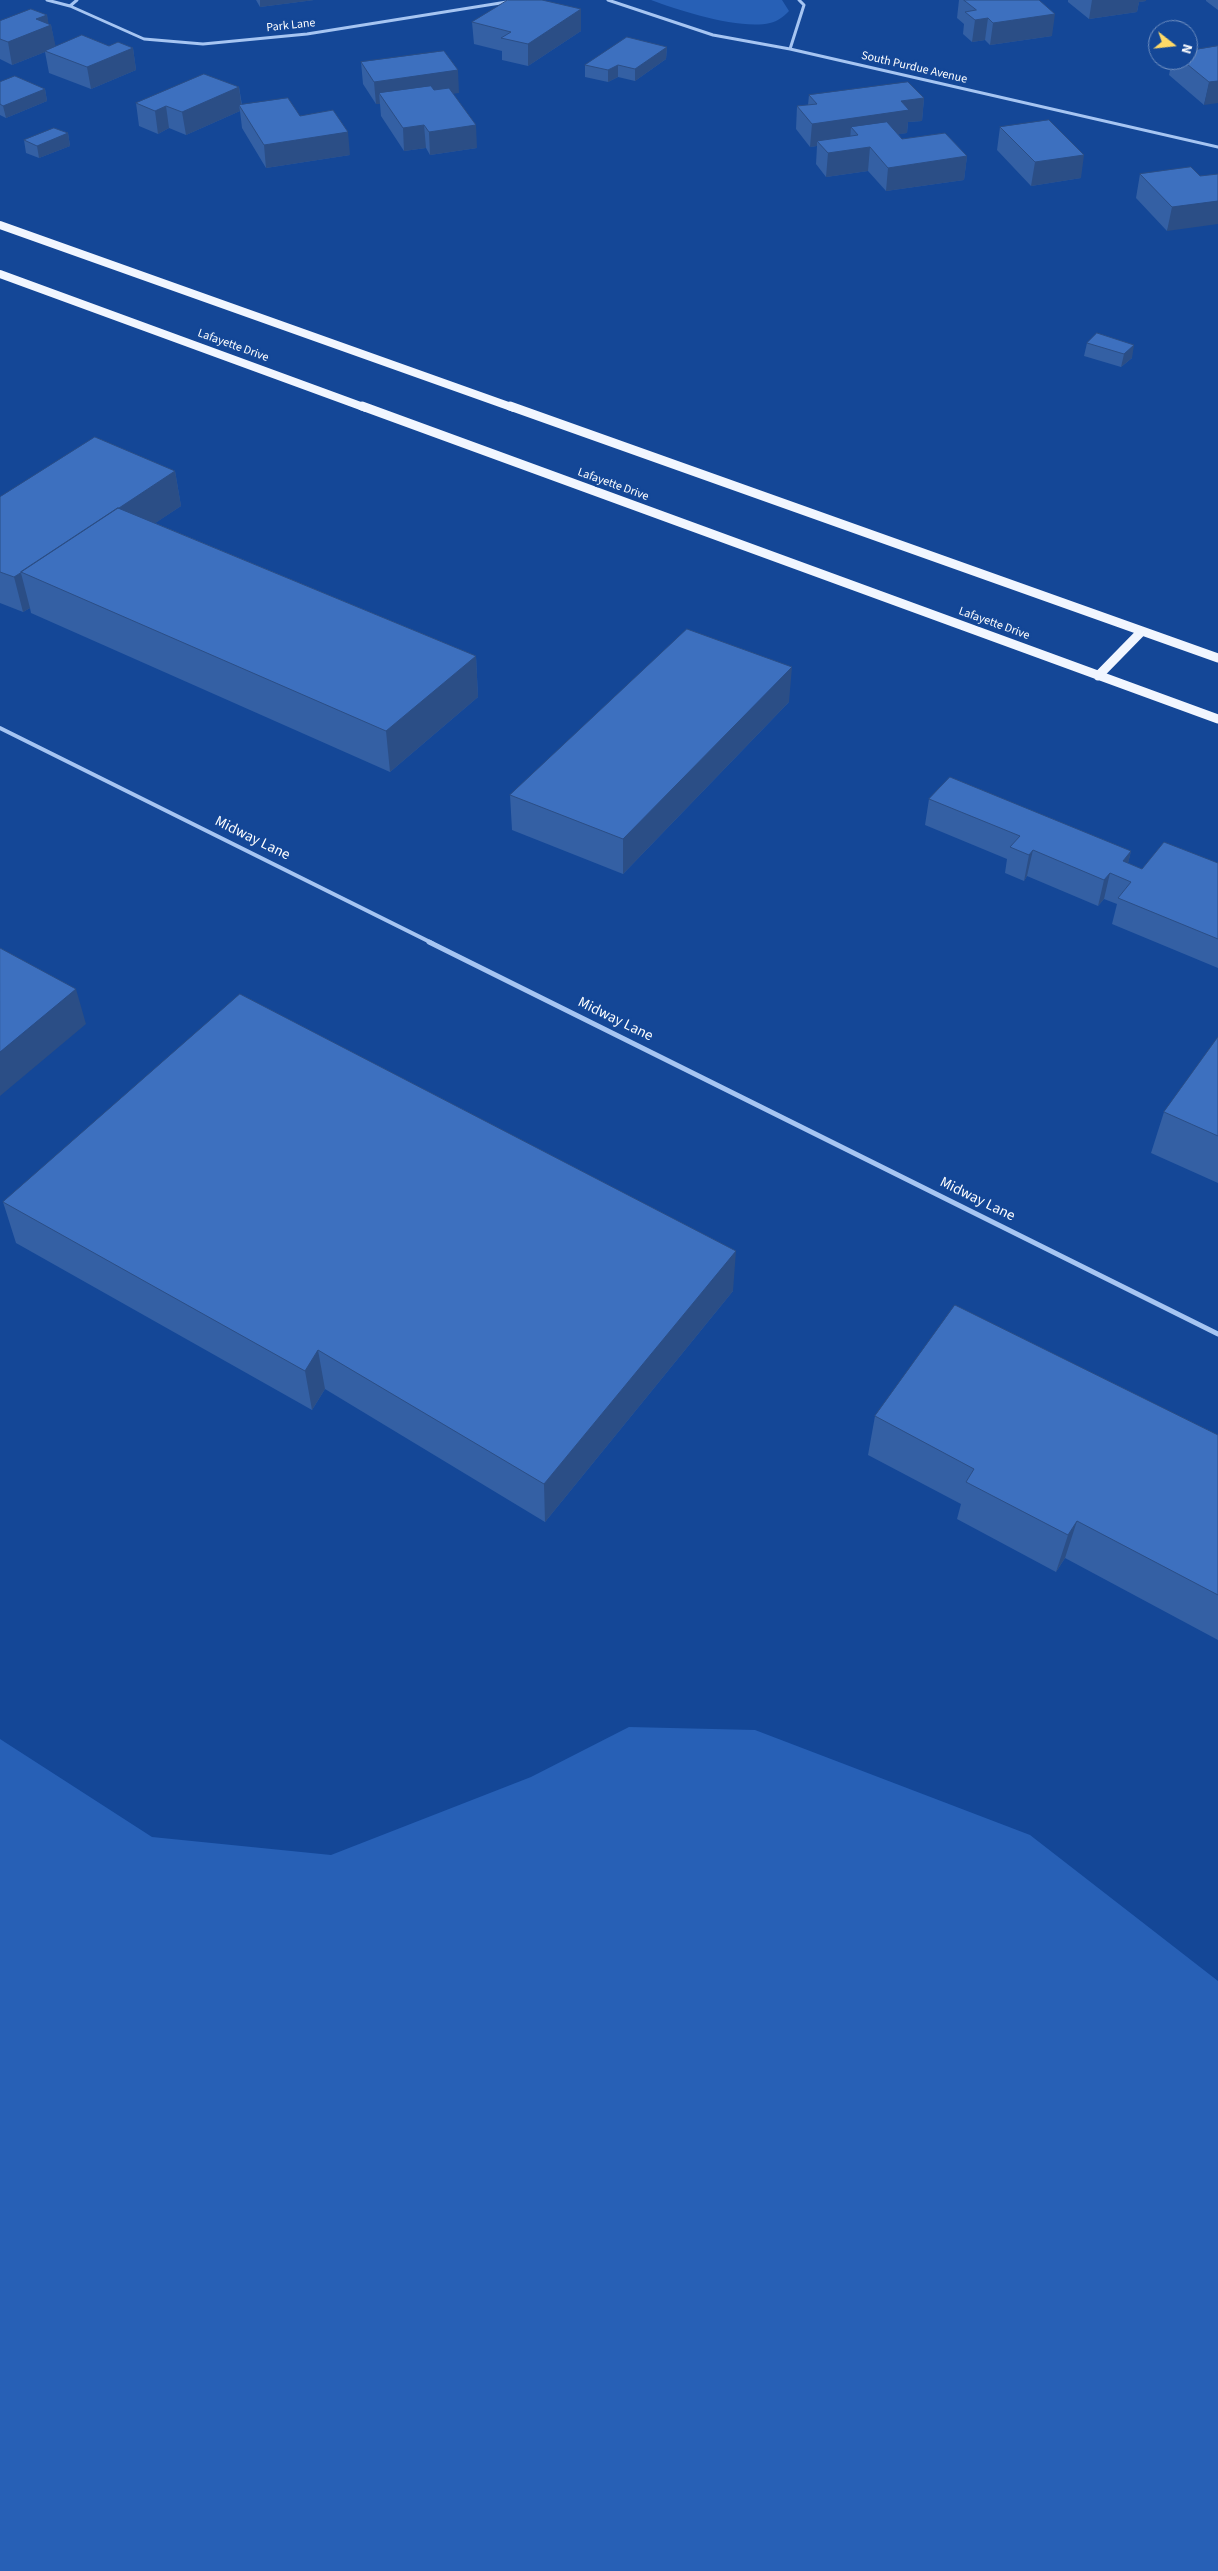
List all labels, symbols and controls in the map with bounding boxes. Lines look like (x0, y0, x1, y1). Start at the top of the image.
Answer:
street label: Park Lane (266, 16, 316, 36)
north arrow (1148, 20, 1198, 70)
text: N (1176, 42, 1197, 56)
street label: South Purdue Avenue (860, 49, 968, 87)
street label: Lafayette Drive (195, 326, 271, 366)
street label: Lafayette Drive (575, 465, 651, 505)
street label: Lafayette Drive (956, 604, 1032, 644)
street label: Midway Lane (211, 813, 293, 865)
street label: Midway Lane (574, 994, 656, 1046)
street label: Midway Lane (936, 1174, 1018, 1226)

